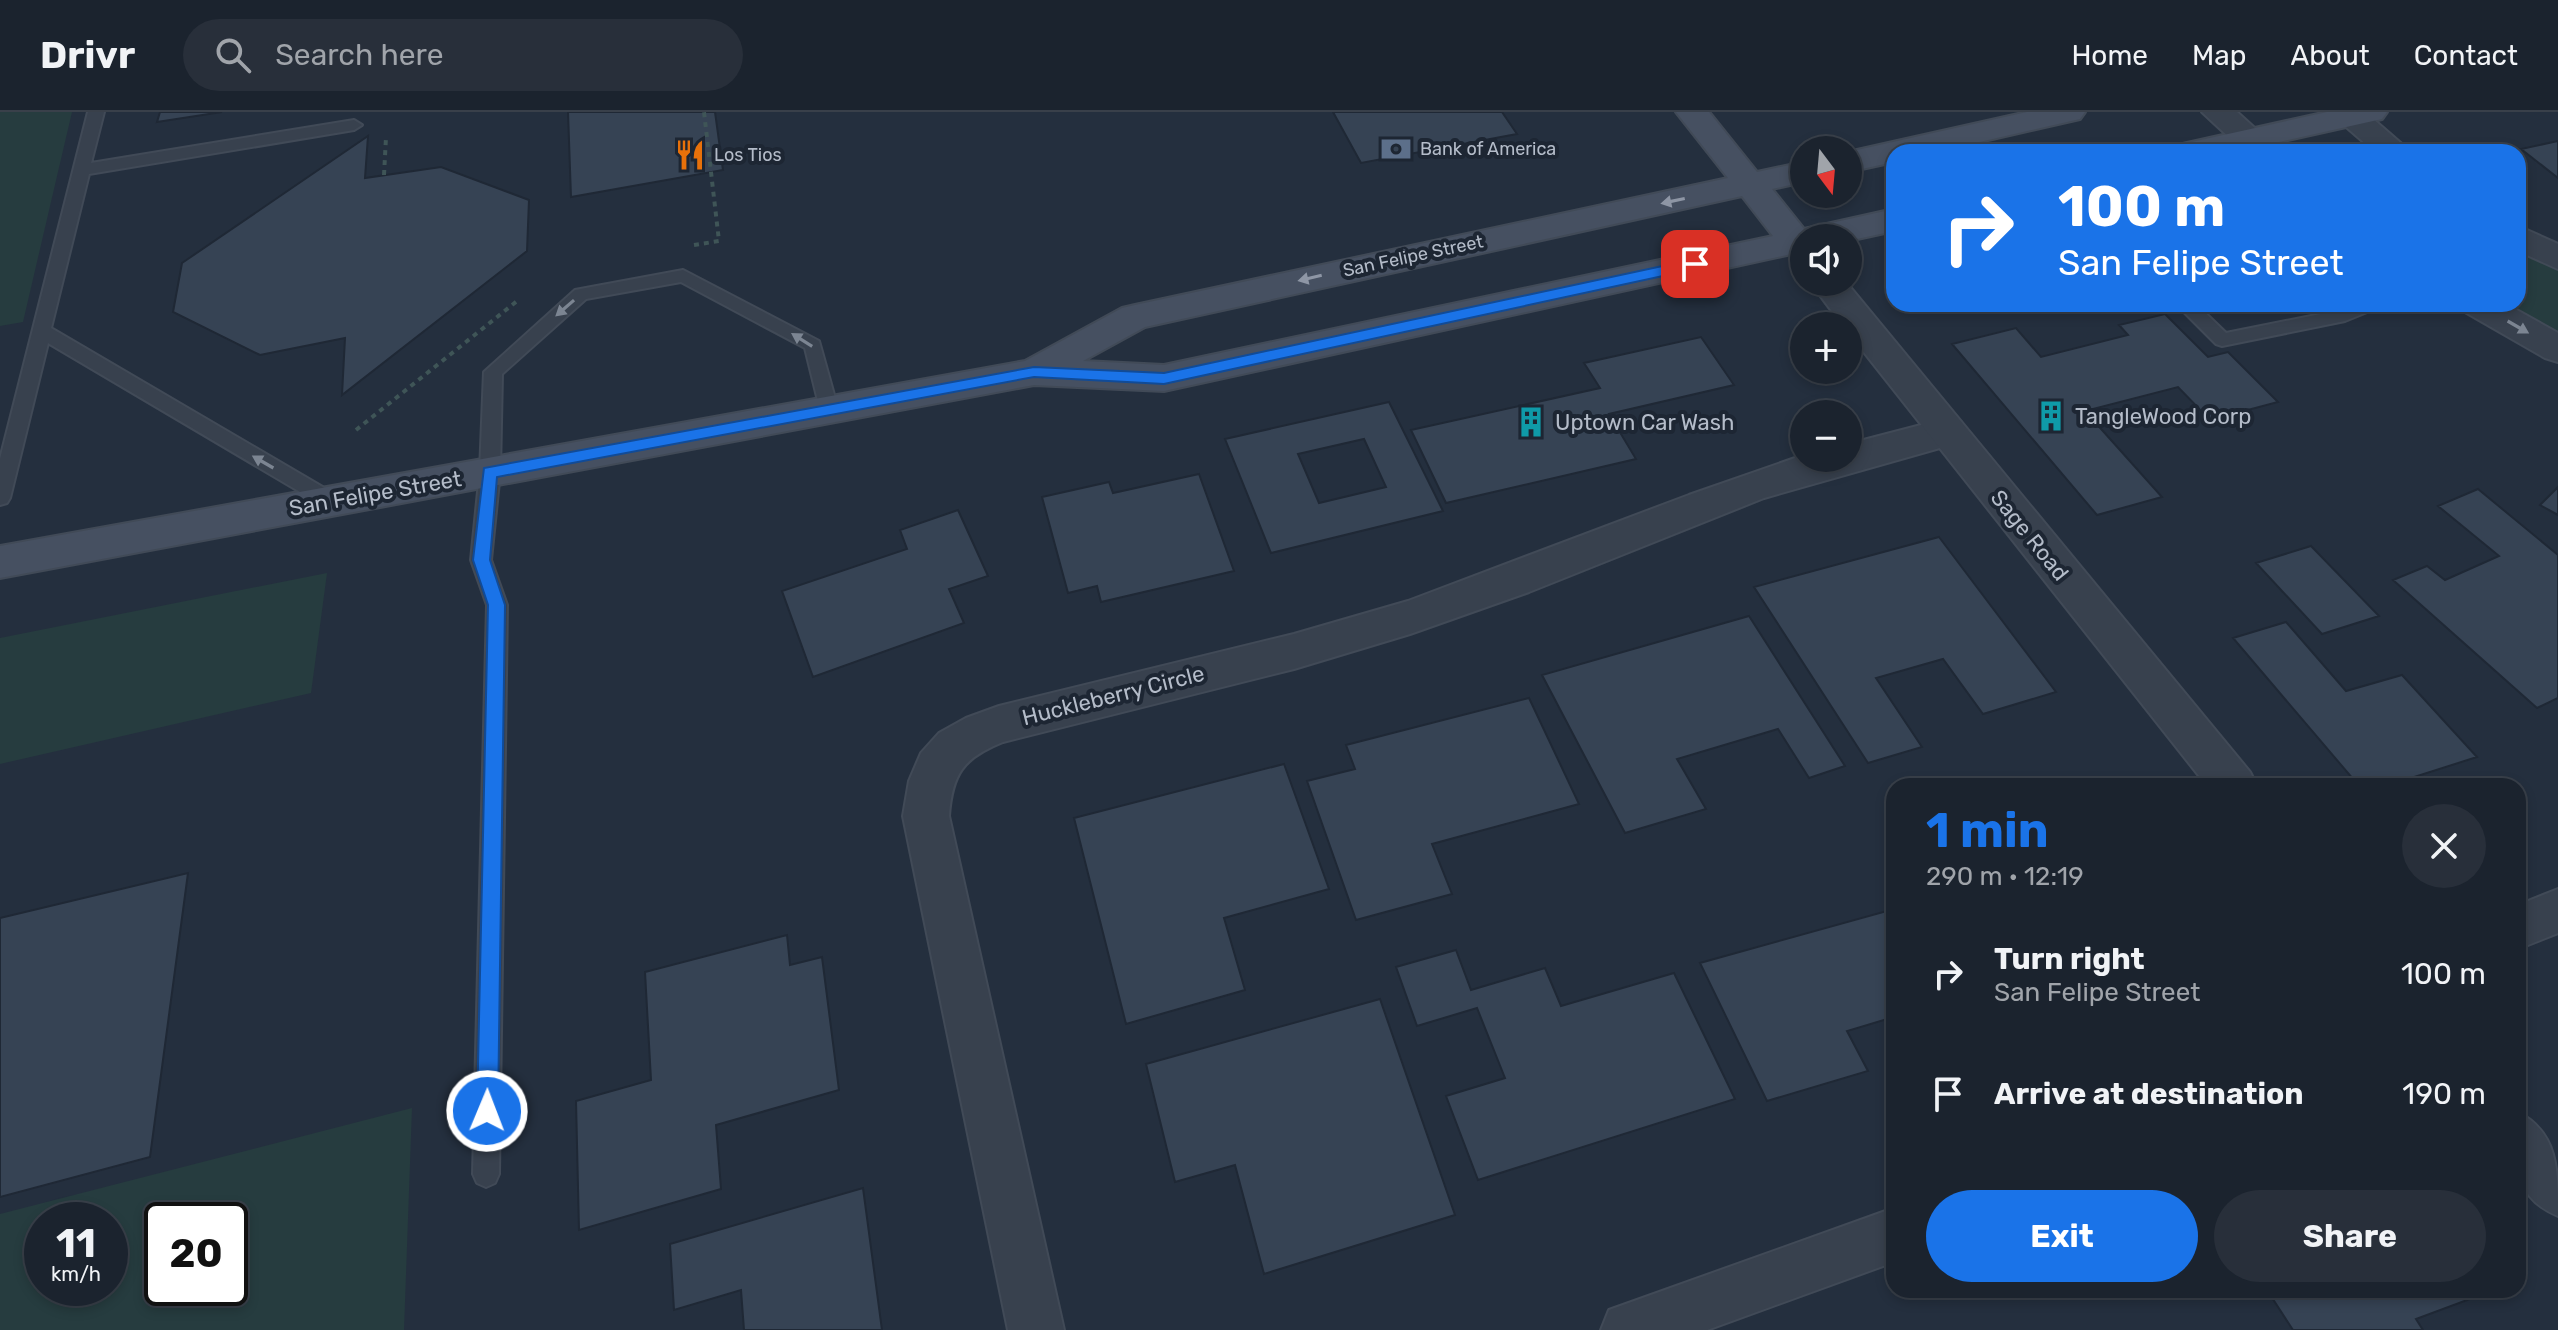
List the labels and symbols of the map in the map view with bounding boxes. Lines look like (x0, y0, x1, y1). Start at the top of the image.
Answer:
bank icon: Bank of America (1379, 132, 1413, 166)
north arrow (1790, 136, 1862, 208)
restaurant icon: Los Tios (673, 138, 707, 172)
place label: Bank of America (1420, 138, 1556, 160)
place label: Los Tios (714, 144, 782, 166)
one-way arrow (1661, 195, 1686, 208)
street label: San Felipe Street (1341, 230, 1485, 282)
pin (1661, 230, 1729, 298)
one-way arrow (1297, 272, 1322, 285)
one-way arrow (556, 299, 576, 316)
one-way arrow (2506, 320, 2529, 334)
one-way arrow (790, 333, 813, 348)
building icon: TangleWood Corp (2034, 399, 2068, 433)
place label: TangleWood Corp (2075, 403, 2251, 430)
building icon: Uptown Car Wash (1514, 405, 1548, 439)
place label: Uptown Car Wash (1555, 409, 1734, 436)
one-way arrow (252, 455, 274, 469)
street label: San Felipe Street (287, 465, 464, 522)
street label: Sage Road (1985, 485, 2074, 586)
street label: Huckleberry Circle (1019, 660, 1207, 731)
position arrow (445, 1069, 529, 1153)
speed limit sign: 20 (144, 1202, 248, 1306)

